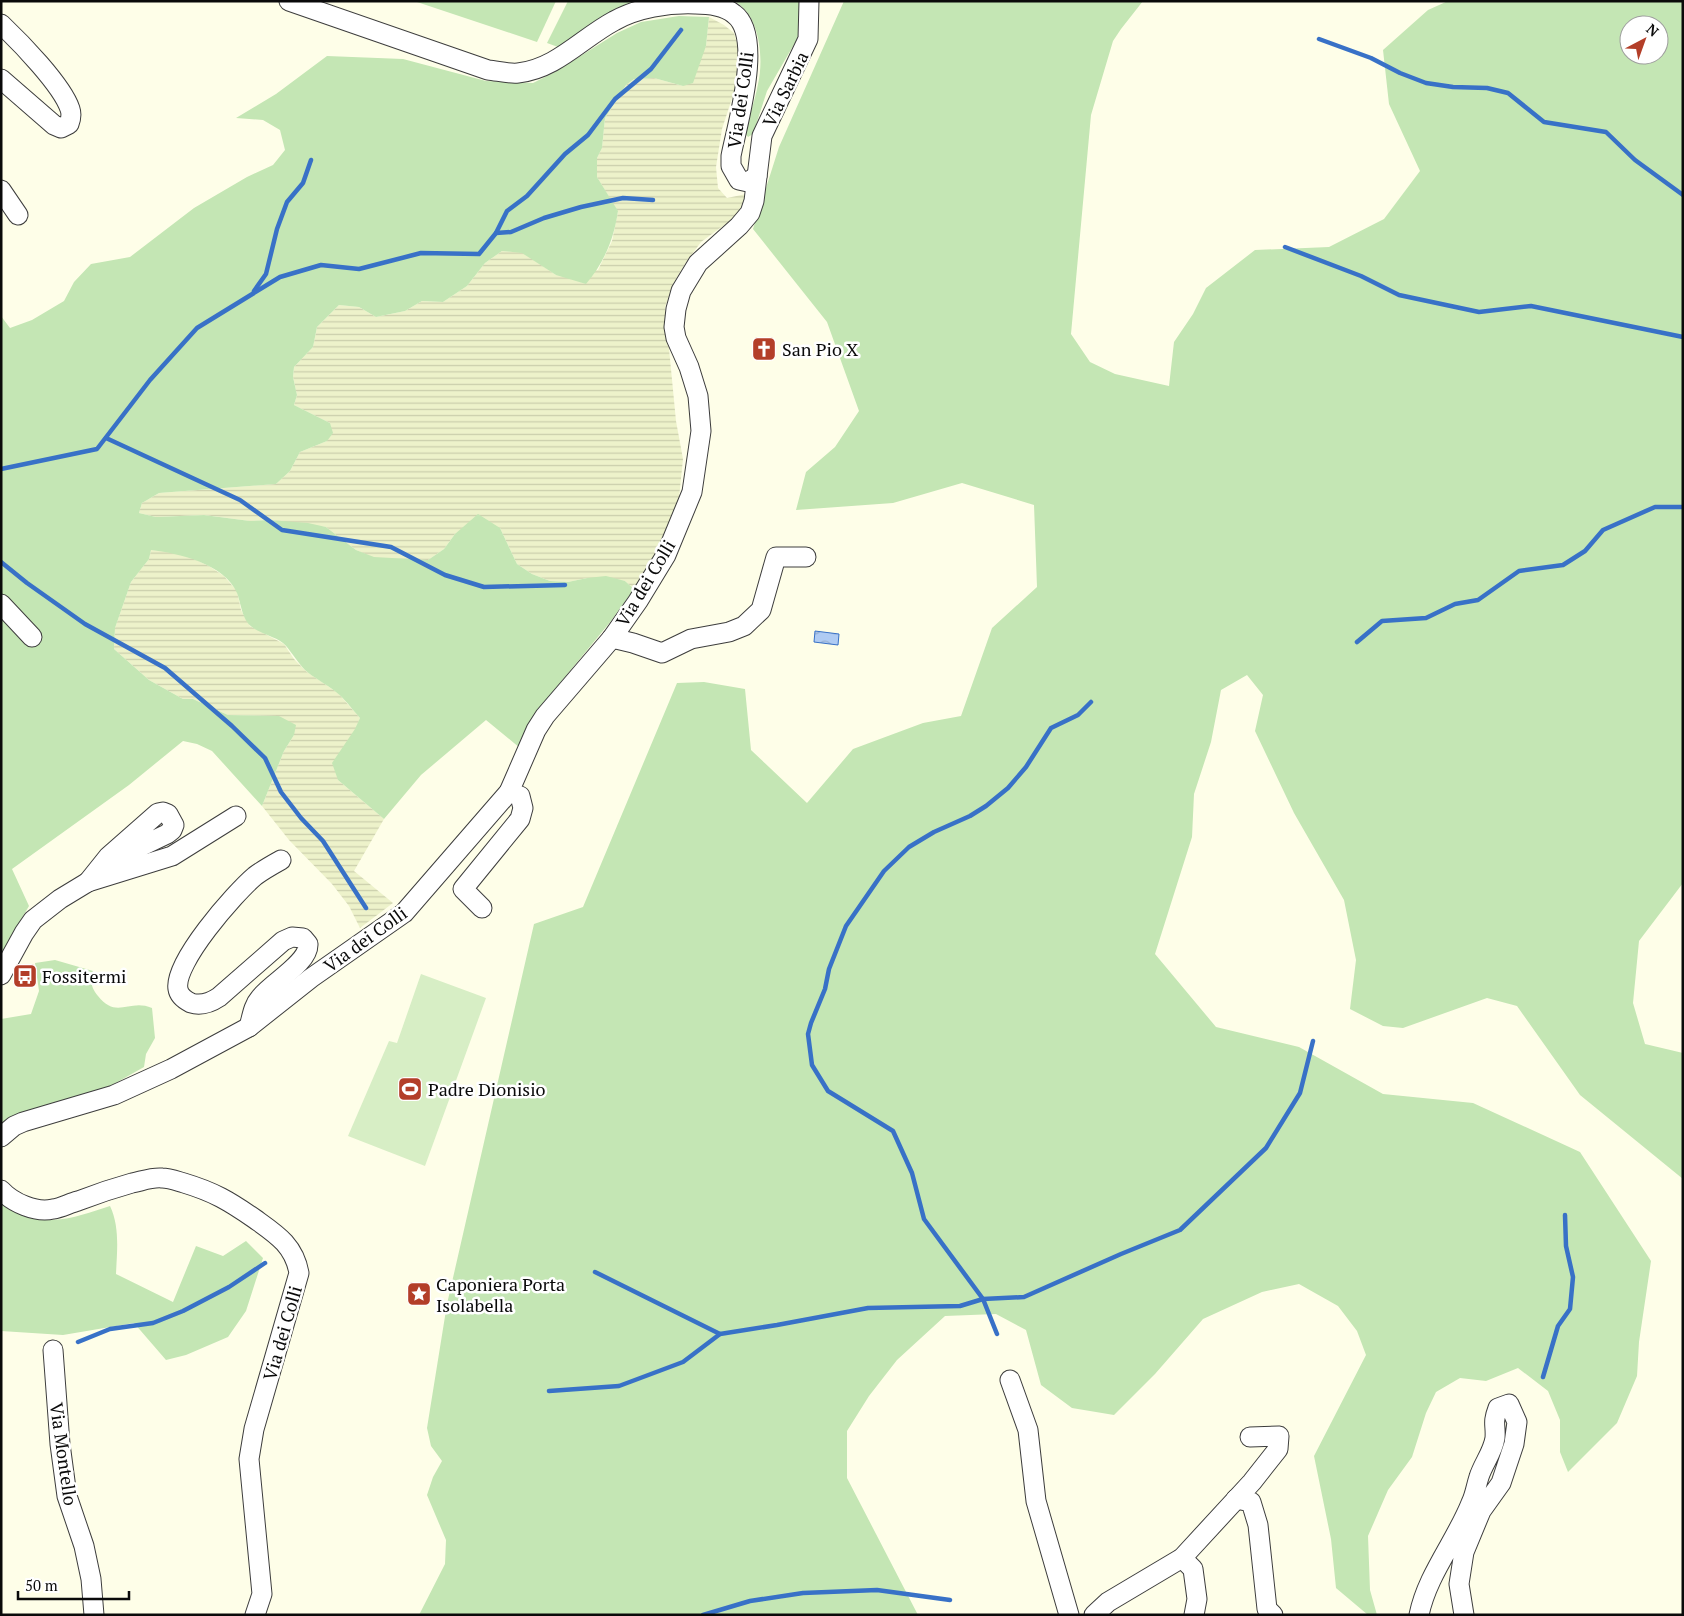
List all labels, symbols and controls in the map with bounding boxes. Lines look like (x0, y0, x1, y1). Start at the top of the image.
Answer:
north arrow (1619, 15, 1669, 65)
text: N (1643, 19, 1663, 41)
street label: Via Sarbia (756, 47, 814, 131)
street label: Via dei Colli (721, 50, 759, 150)
church icon: San Pio X (751, 336, 777, 362)
place label: San Pio X (782, 337, 858, 361)
street label: Via dei Colli (610, 535, 680, 631)
street label: Via dei Colli (319, 901, 411, 977)
bus stop icon: Fossitermi (12, 963, 38, 989)
place label: Fossitermi (42, 964, 126, 988)
sports icon: Padre Dionisio (397, 1076, 423, 1102)
place label: Padre Dionisio (428, 1077, 546, 1101)
place label: Caponiera Porta Isolabella (436, 1272, 565, 1317)
place icon: Caponiera Porta Isolabella (406, 1281, 432, 1307)
street label: Via dei Colli (257, 1283, 307, 1383)
street label: Via Montello (45, 1401, 83, 1507)
scale bar (18, 1568, 129, 1600)
text: 50 m (25, 1575, 58, 1595)

